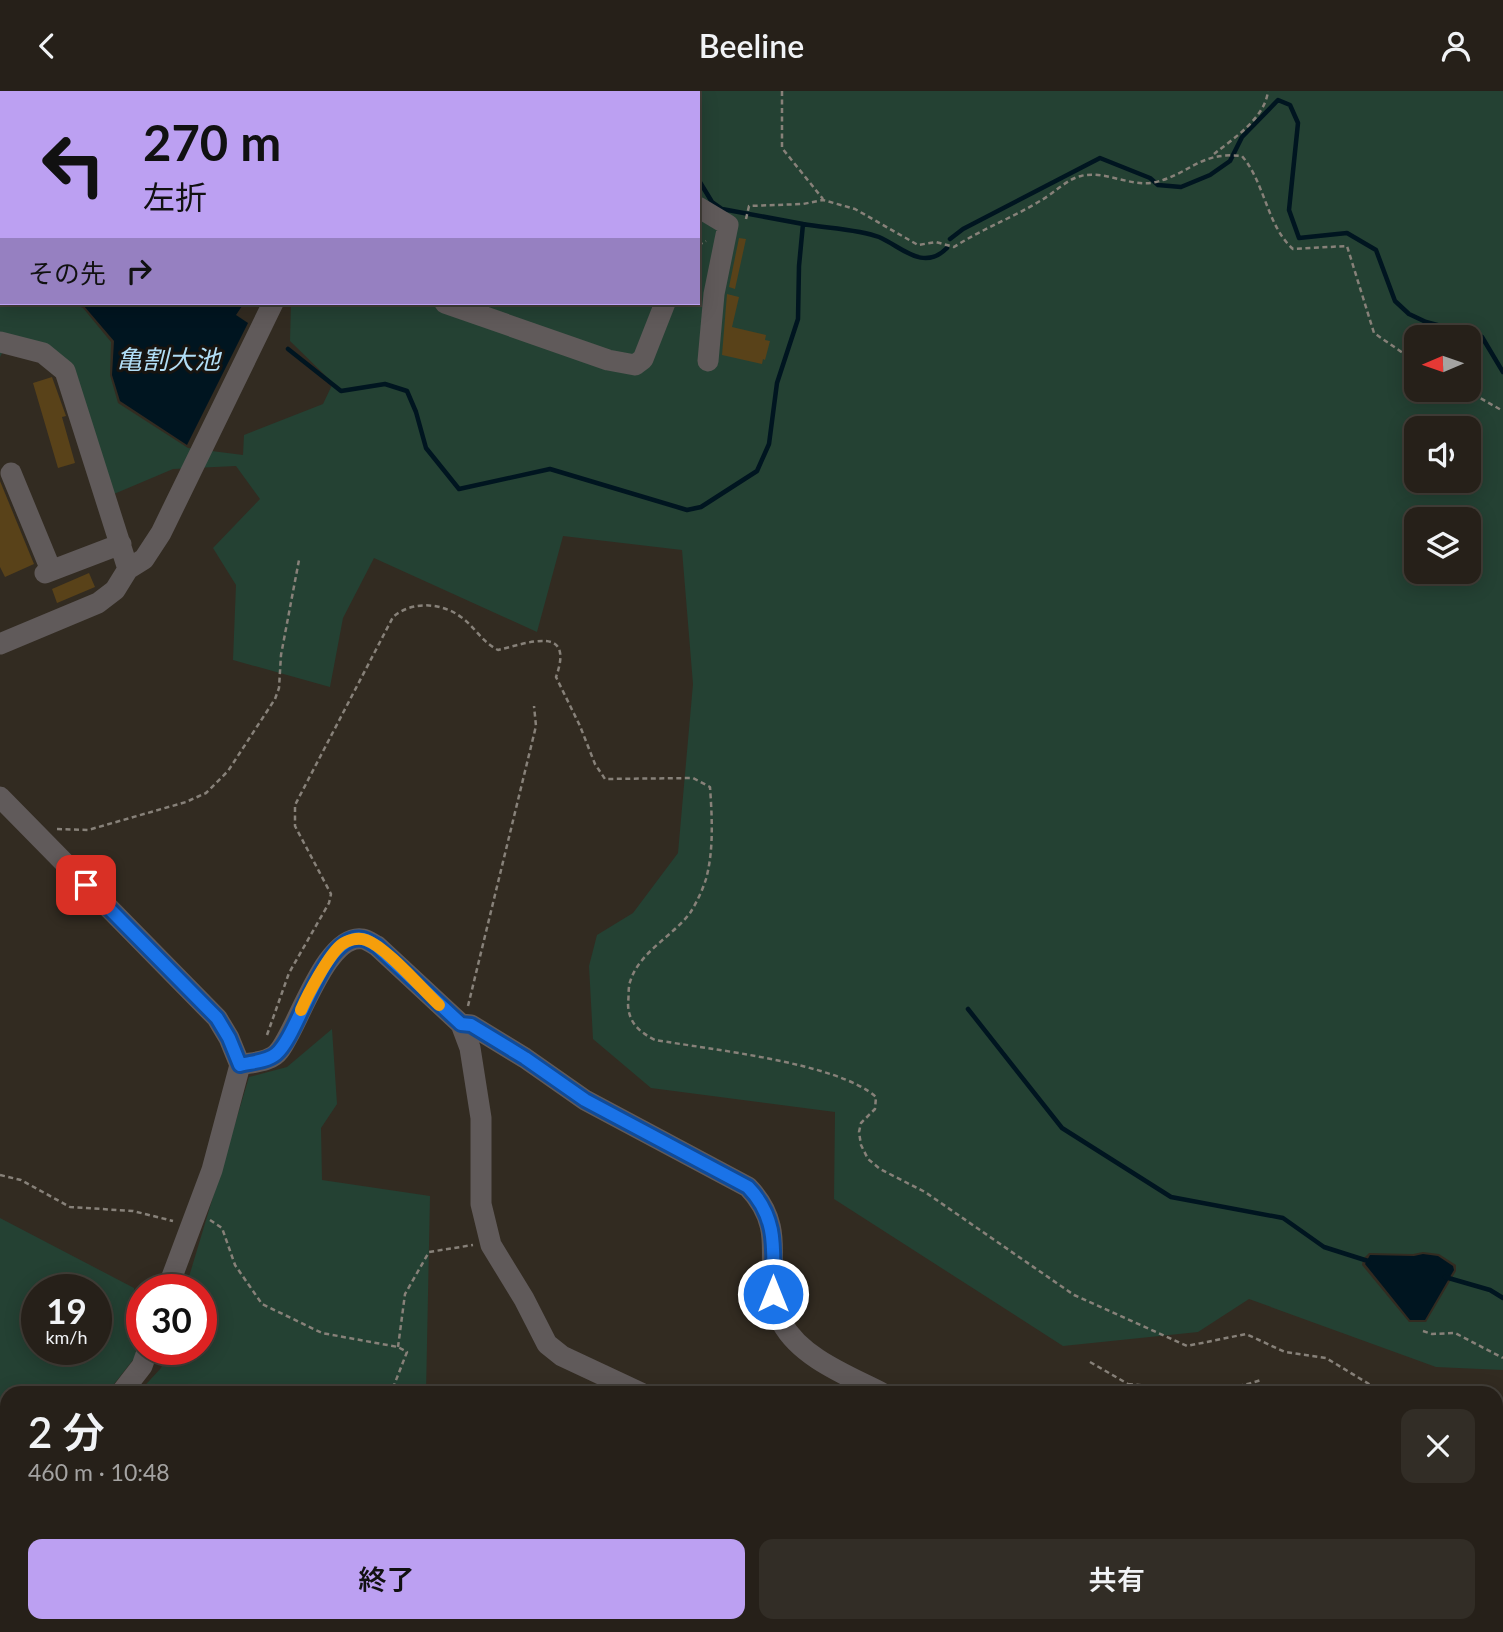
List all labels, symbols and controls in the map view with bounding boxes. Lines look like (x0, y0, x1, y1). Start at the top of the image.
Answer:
text: Beeline (699, 26, 804, 65)
icon: back (28, 27, 66, 65)
icon: person (1437, 27, 1475, 65)
text: 270 m (143, 113, 281, 171)
icon: left (28, 119, 119, 210)
text: 左折 (143, 177, 207, 216)
icon: right (120, 252, 158, 290)
text: その先 (28, 257, 106, 289)
north arrow (1404, 325, 1480, 403)
map controls (1404, 325, 1481, 584)
water label: 亀割大池 (116, 343, 223, 375)
button: sound (1404, 416, 1481, 493)
button: layers (1404, 507, 1481, 584)
pin (56, 855, 116, 915)
icon: arrive (67, 866, 105, 904)
position arrow (736, 1257, 810, 1331)
speed limit sign: 30 (126, 1274, 217, 1365)
text: 19 (46, 1289, 87, 1331)
text: km/h (45, 1326, 88, 1348)
text: 2 分 (28, 1407, 105, 1457)
button: close (1401, 1409, 1475, 1483)
text: 460 m · 10:48 (28, 1458, 170, 1486)
button: 終了 (28, 1539, 745, 1619)
button: 共有 (759, 1539, 1475, 1619)

